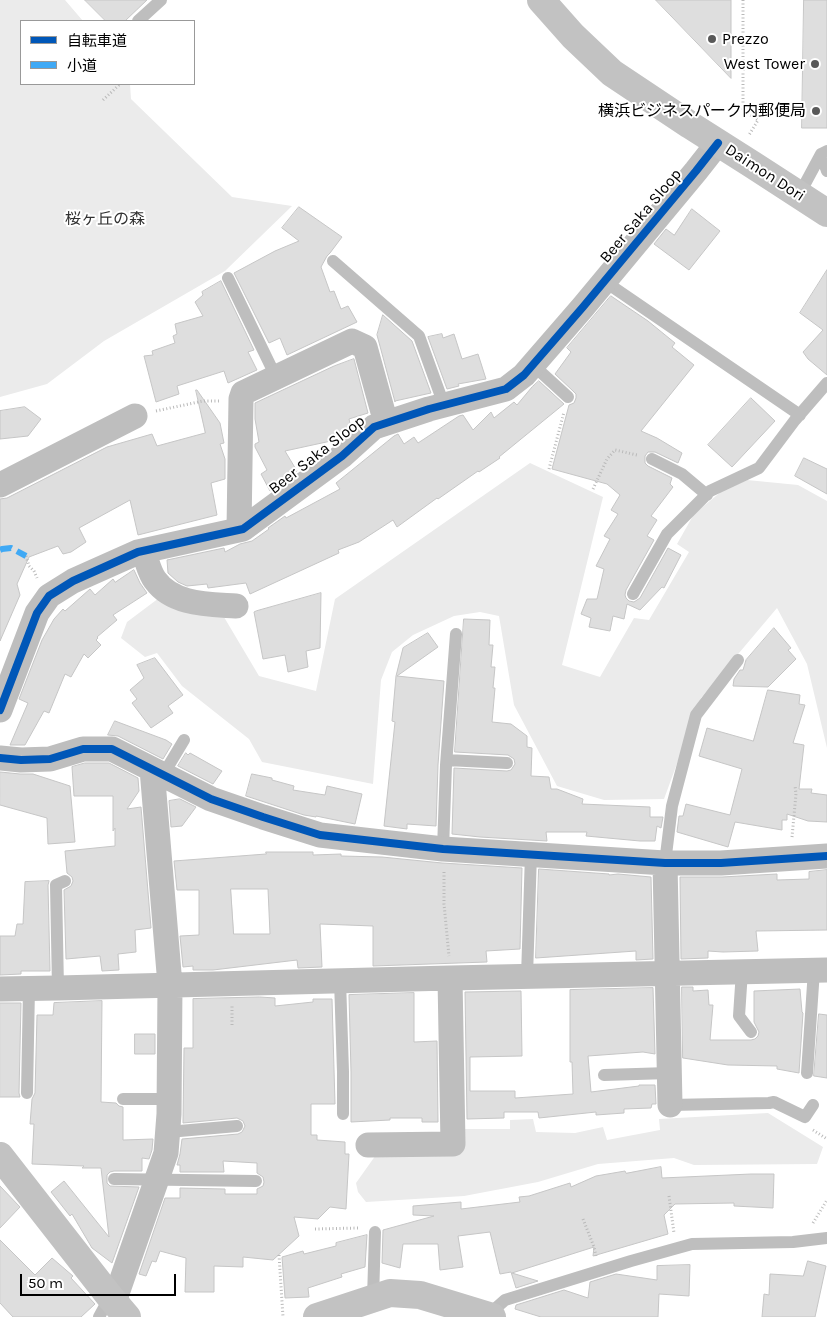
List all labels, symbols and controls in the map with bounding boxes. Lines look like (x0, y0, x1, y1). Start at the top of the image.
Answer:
legend (20, 20, 195, 85)
place label: Prezzo (722, 29, 769, 49)
text: 自転車道 (67, 32, 127, 50)
marker: Prezzo (706, 33, 718, 45)
place label: West Tower (724, 54, 805, 74)
text: 小道 (67, 57, 97, 75)
marker: West Tower (809, 58, 821, 70)
place label: 横浜ビジネスパーク内郵便局 (598, 101, 806, 121)
marker: 横浜ビジネスパーク内郵便局 (810, 105, 822, 117)
street label: Daimon Dori (722, 140, 808, 206)
street label: Beer Saka Sloop (596, 165, 686, 267)
park label: 桜ヶ丘の森 (65, 209, 145, 229)
street label: Beer Saka Sloop (265, 411, 369, 499)
scale bar (22, 1264, 179, 1296)
text: 50 m (28, 1274, 63, 1292)

